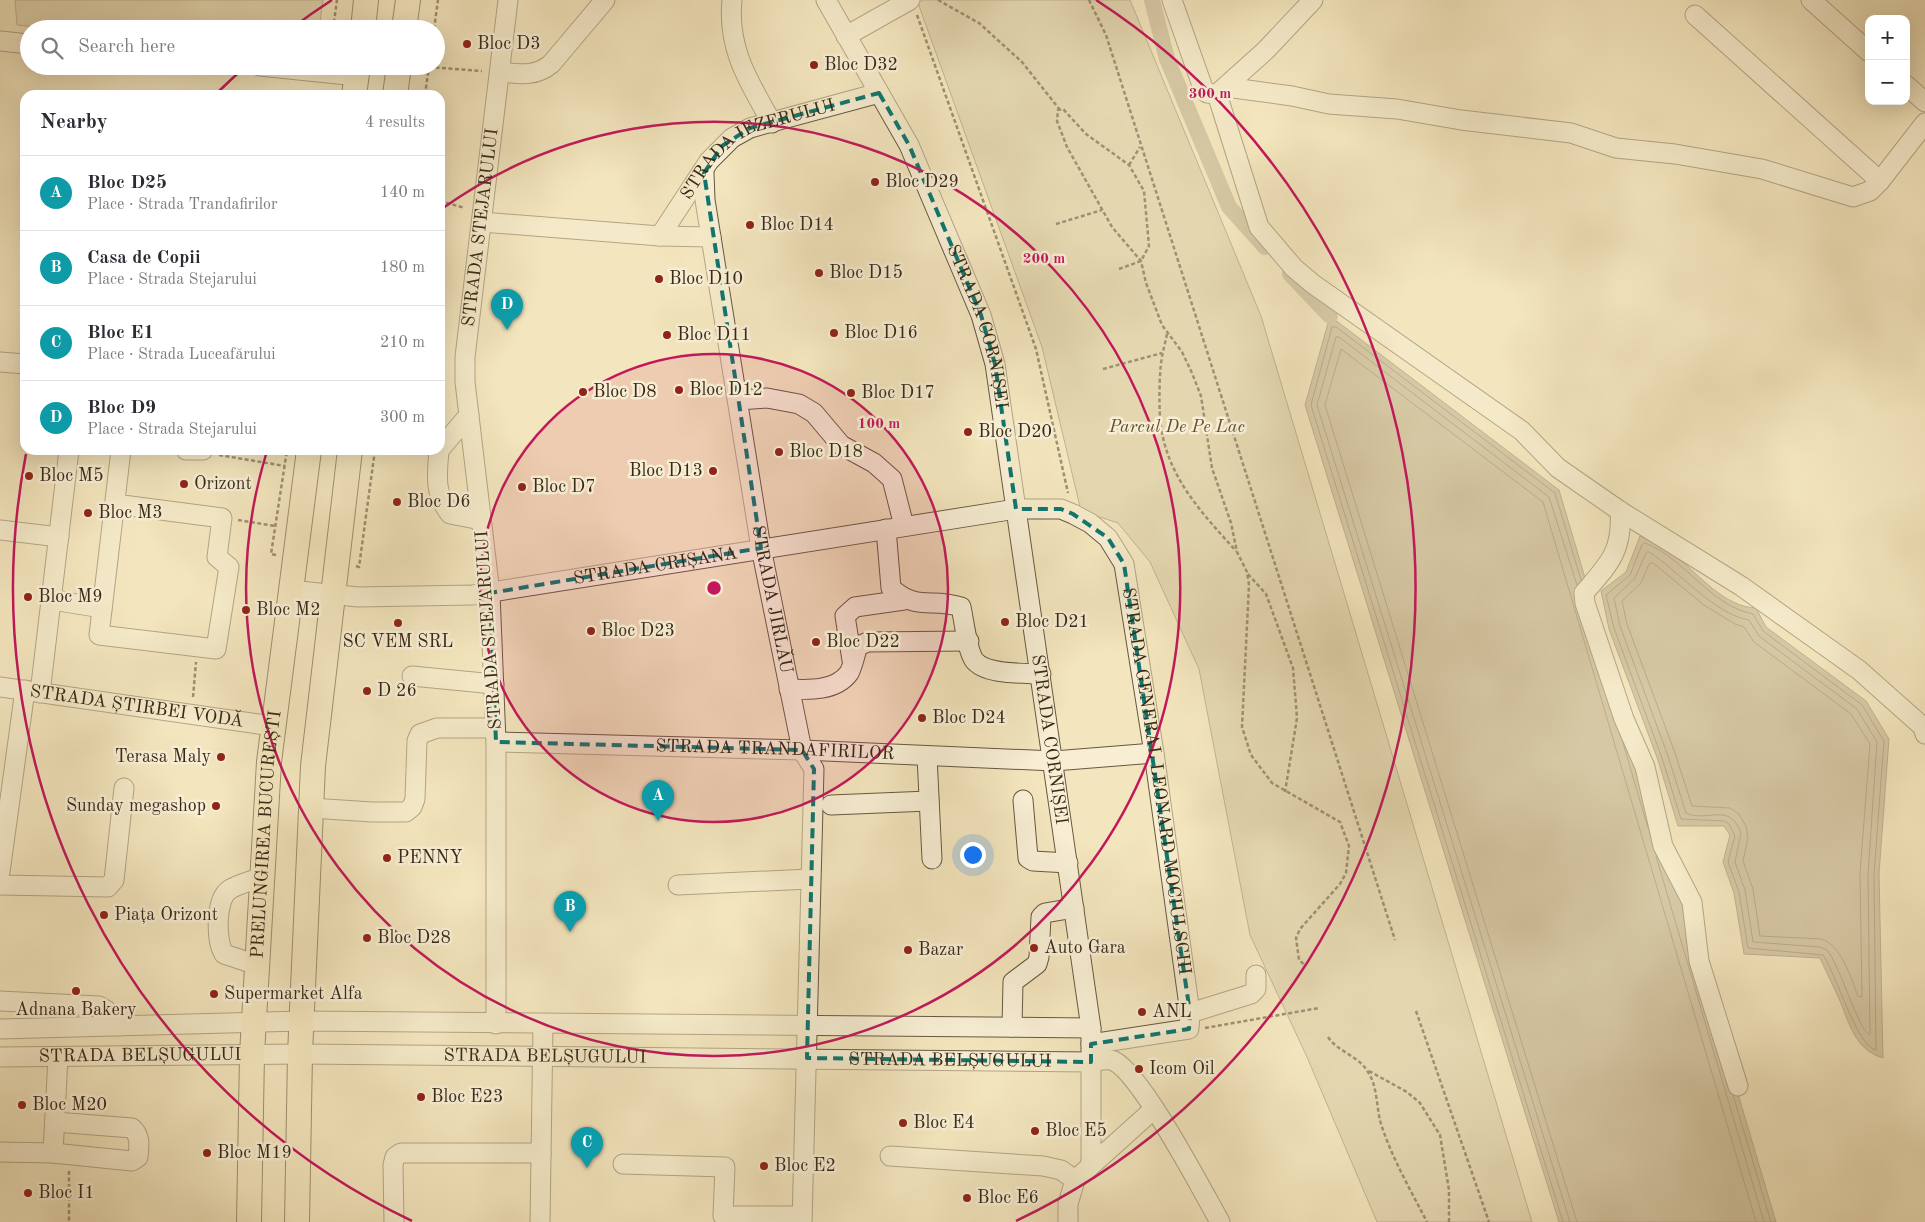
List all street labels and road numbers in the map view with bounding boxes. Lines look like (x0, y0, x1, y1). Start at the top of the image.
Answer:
street label: STRADA IEZERULUI (677, 96, 837, 203)
street label: STRADA STEJARULUI (460, 127, 501, 328)
street label: STRADA CORNIȘEI (943, 242, 1010, 410)
street label: STRADA JIRLĂU (748, 524, 797, 675)
street label: STRADA STEJARULUI (473, 530, 505, 730)
street label: STRADA CRIȘANA (572, 544, 739, 588)
street label: STRADA GENERAL LEONARD MOCIULSCHI (1119, 586, 1194, 976)
street label: STRADA CORNIȘEI (1028, 653, 1070, 826)
street label: STRADA ȘTIRBEI VODĂ (29, 682, 245, 731)
street label: PRELUNGIREA BUCUREȘTI (249, 709, 285, 959)
street label: STRADA TRANDAFIRILOR (655, 737, 895, 763)
street label: STRADA BELȘUGULUI (39, 1046, 241, 1066)
street label: STRADA BELȘUGULUI (444, 1046, 646, 1067)
street label: STRADA BELȘUGULUI (849, 1051, 1051, 1071)

